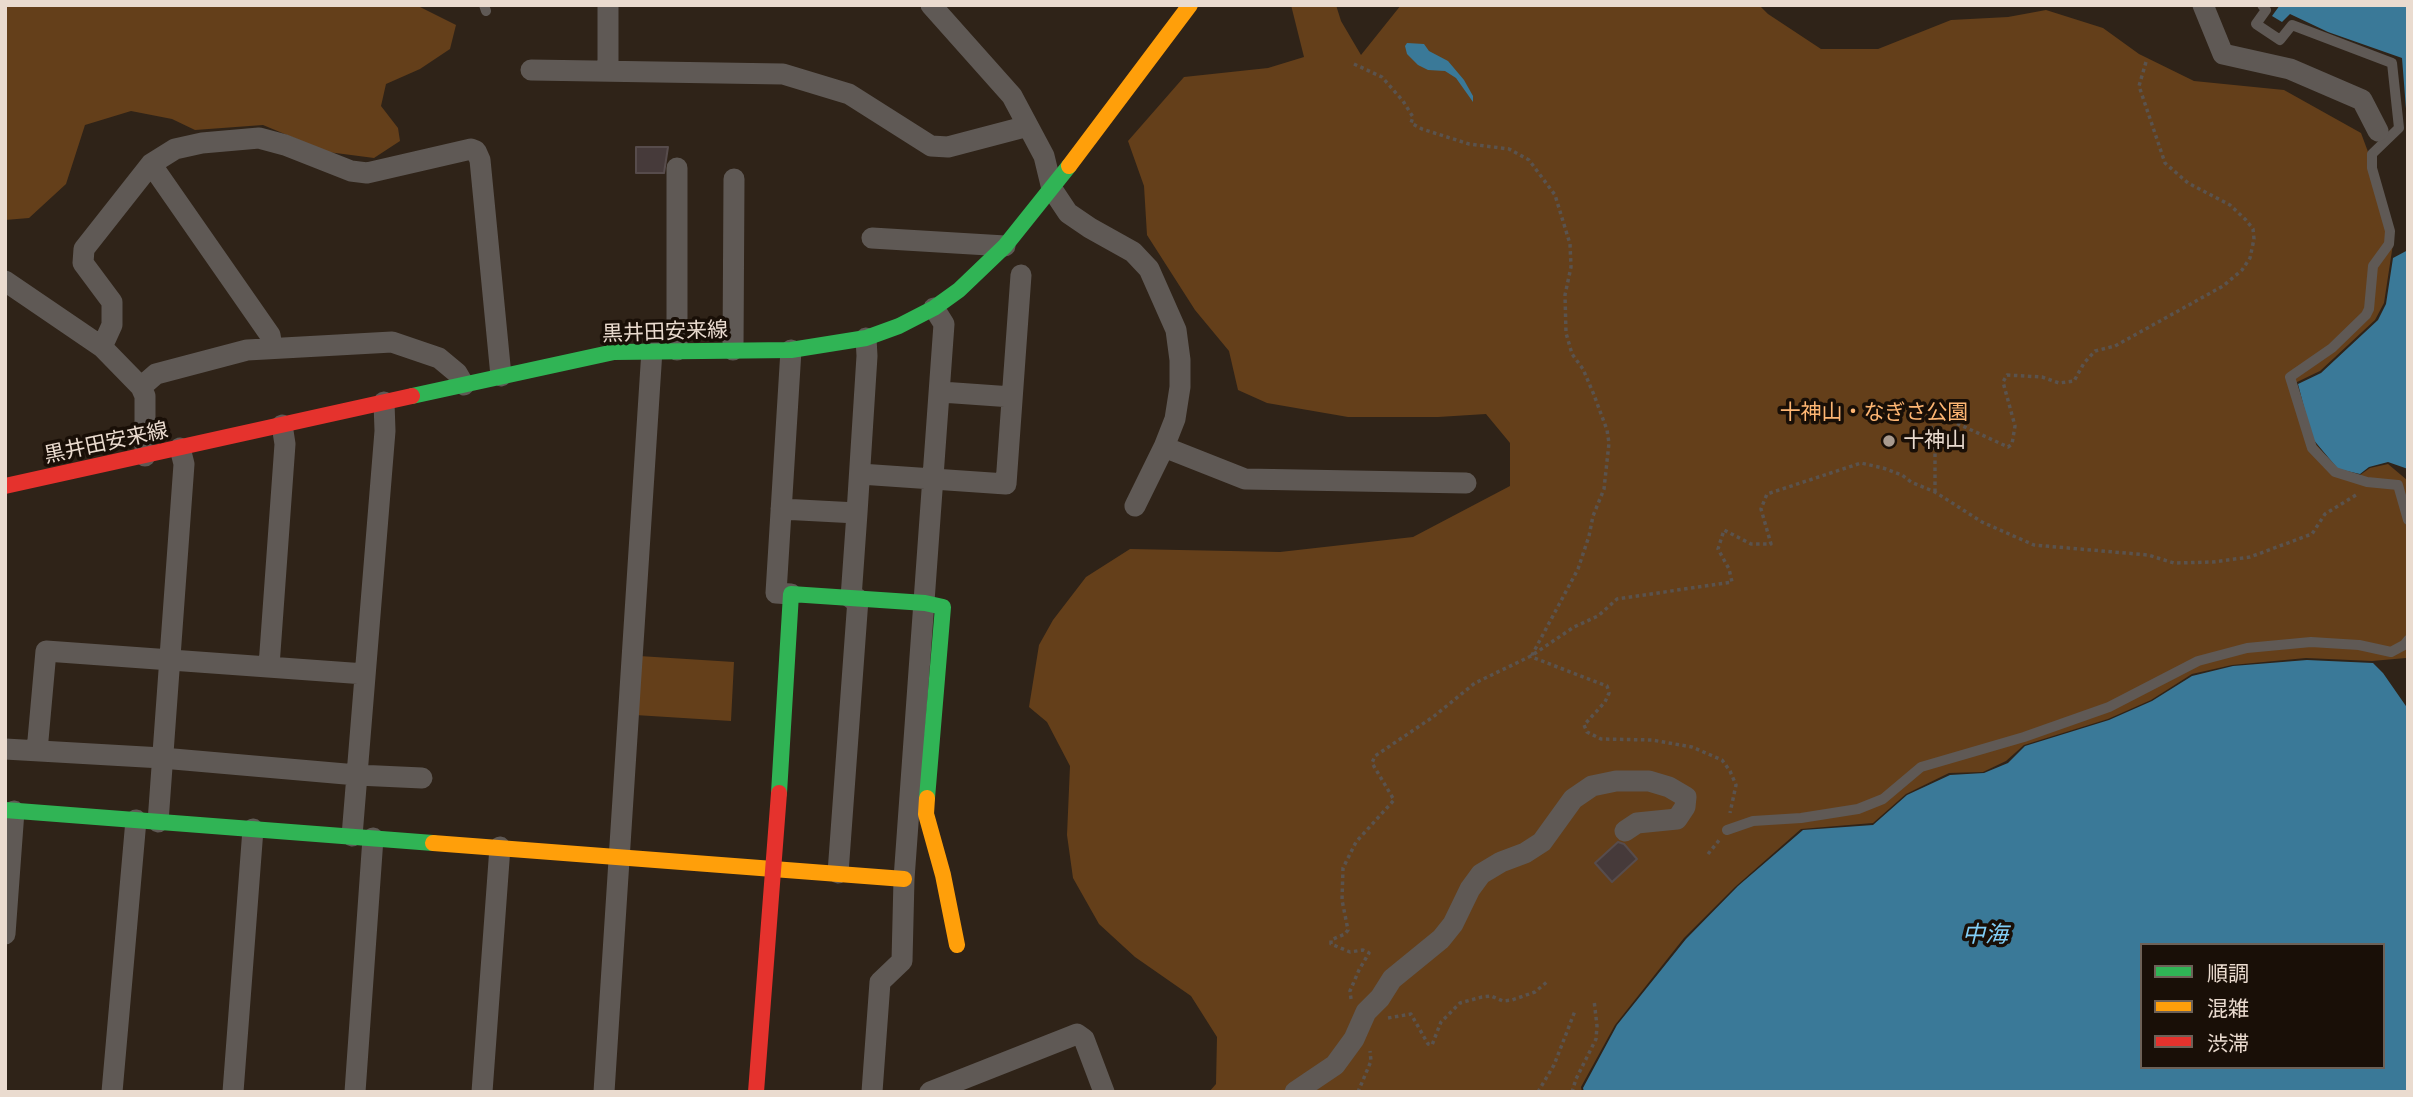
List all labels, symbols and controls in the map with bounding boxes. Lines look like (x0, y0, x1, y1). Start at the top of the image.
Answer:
street label: 黒井田安来線 (602, 317, 728, 347)
park label: 十神山・なぎさ公園 (1780, 400, 1968, 426)
street label: 黒井田安来線 (42, 418, 170, 468)
place label: 十神山 (1903, 428, 1966, 454)
marker: 十神山 (1881, 433, 1897, 449)
water label: 中海 (1962, 921, 2008, 949)
legend (2140, 943, 2385, 1069)
text: 順調 (2207, 961, 2249, 986)
text: 混雑 (2207, 996, 2249, 1021)
text: 渋滞 (2207, 1031, 2249, 1056)

